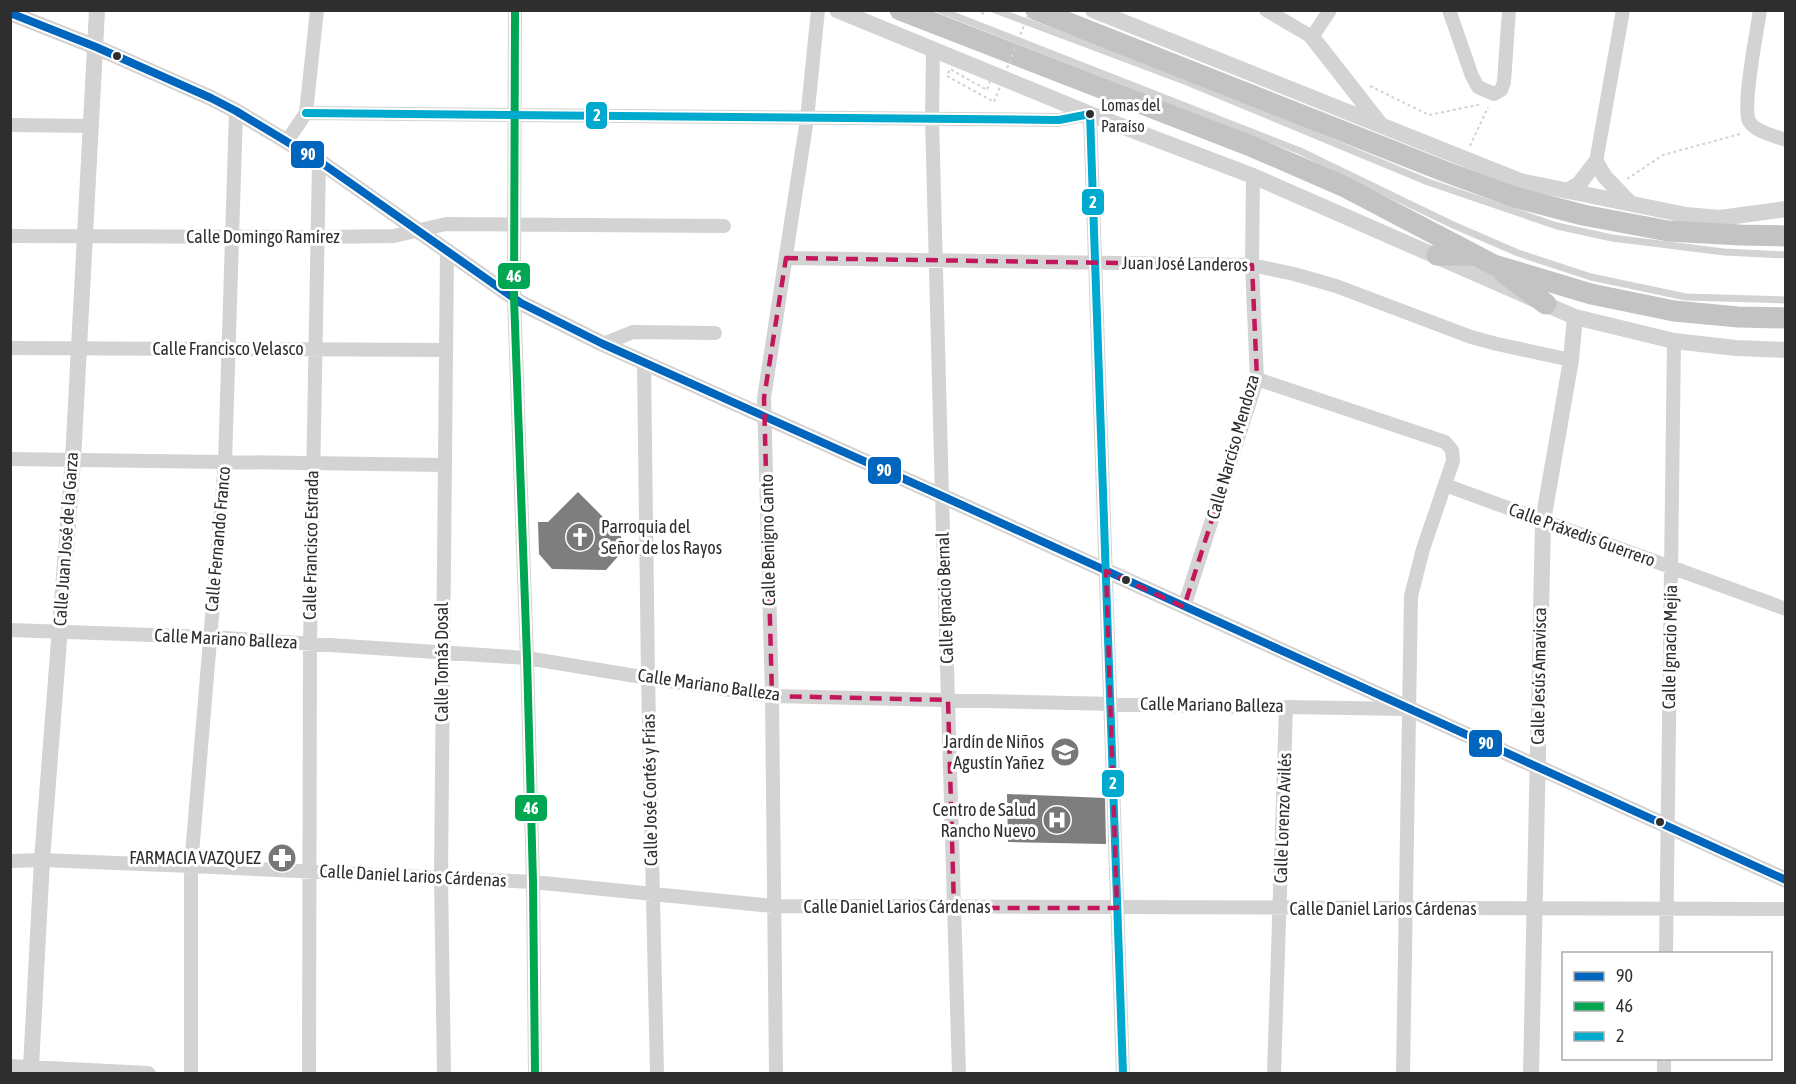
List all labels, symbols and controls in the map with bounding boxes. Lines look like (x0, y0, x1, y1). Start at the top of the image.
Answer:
unlabelled marker (111, 50, 123, 62)
place label: Lomas del Paraíso (1101, 96, 1161, 135)
line badge: 2 (585, 101, 608, 130)
text: 2 (593, 106, 601, 124)
marker: Lomas del Paraíso (1084, 108, 1096, 120)
line badge: 90 (290, 140, 325, 169)
text: 90 (300, 145, 316, 163)
line badge: 2 (1081, 188, 1105, 216)
text: 2 (1089, 193, 1097, 211)
street label: Calle Domingo Ramírez (186, 226, 340, 247)
street label: Juan José Landeros (1122, 252, 1248, 275)
line badge: 46 (497, 262, 531, 290)
text: 46 (505, 267, 522, 285)
street label: Calle Francisco Velasco (152, 338, 304, 359)
street label: Calle Narciso Mendoza (1202, 372, 1263, 522)
street label: Calle Juan José de la Garza (49, 451, 82, 627)
line badge: 90 (867, 456, 902, 485)
text: 90 (876, 461, 892, 479)
street label: Calle Fernando Franco (201, 465, 234, 613)
street label: Calle Francisco Estrada (299, 470, 322, 620)
street label: Calle Benigno Canto (756, 474, 779, 606)
street label: Calle Práxedis Guerrero (1506, 498, 1658, 571)
place label: Parroquia del Señor de los Rayos (601, 516, 722, 558)
church icon: Parroquia del Señor de los Rayos (564, 521, 596, 553)
street label: Calle Ignacio Bernal (932, 532, 957, 664)
unlabelled marker (1120, 574, 1132, 586)
street label: Calle Ignacio Mejía (1658, 585, 1681, 709)
street label: Calle Tomás Dosal (431, 602, 452, 722)
street label: Calle Jesús Amavisca (1527, 607, 1550, 745)
street label: Calle Mariano Balleza (154, 624, 298, 653)
street label: Calle Mariano Balleza (636, 664, 782, 705)
street label: Calle Mariano Balleza (1140, 693, 1284, 716)
street label: Calle José Cortés y Frías (638, 714, 661, 866)
line badge: 90 (1468, 729, 1503, 758)
place label: Jardín de Niños Agustín Yañez (943, 731, 1045, 773)
text: 90 (1478, 734, 1494, 752)
school or university icon: Jardín de Niños Agustín Yañez (1049, 736, 1081, 768)
street label: Calle Lorenzo Avilés (1270, 752, 1295, 884)
line badge: 2 (1101, 769, 1125, 798)
text: 2 (1109, 774, 1117, 792)
line badge: 46 (514, 794, 548, 822)
text: 46 (522, 799, 539, 817)
place label: Centro de Salud Rancho Nuevo (932, 799, 1036, 841)
hospital icon: Centro de Salud Rancho Nuevo (1041, 804, 1073, 836)
unlabelled marker (1654, 816, 1666, 828)
pharmacy icon: FARMACIA VAZQUEZ (266, 842, 298, 874)
place label: FARMACIA VAZQUEZ (129, 847, 261, 868)
street label: Calle Daniel Larios Cárdenas (319, 860, 507, 891)
street label: Calle Daniel Larios Cárdenas (803, 896, 991, 917)
street label: Calle Daniel Larios Cárdenas (1289, 898, 1477, 919)
legend (1562, 952, 1772, 1060)
text: 90 (1616, 965, 1633, 986)
text: 46 (1616, 995, 1633, 1016)
text: 2 (1616, 1025, 1624, 1046)

